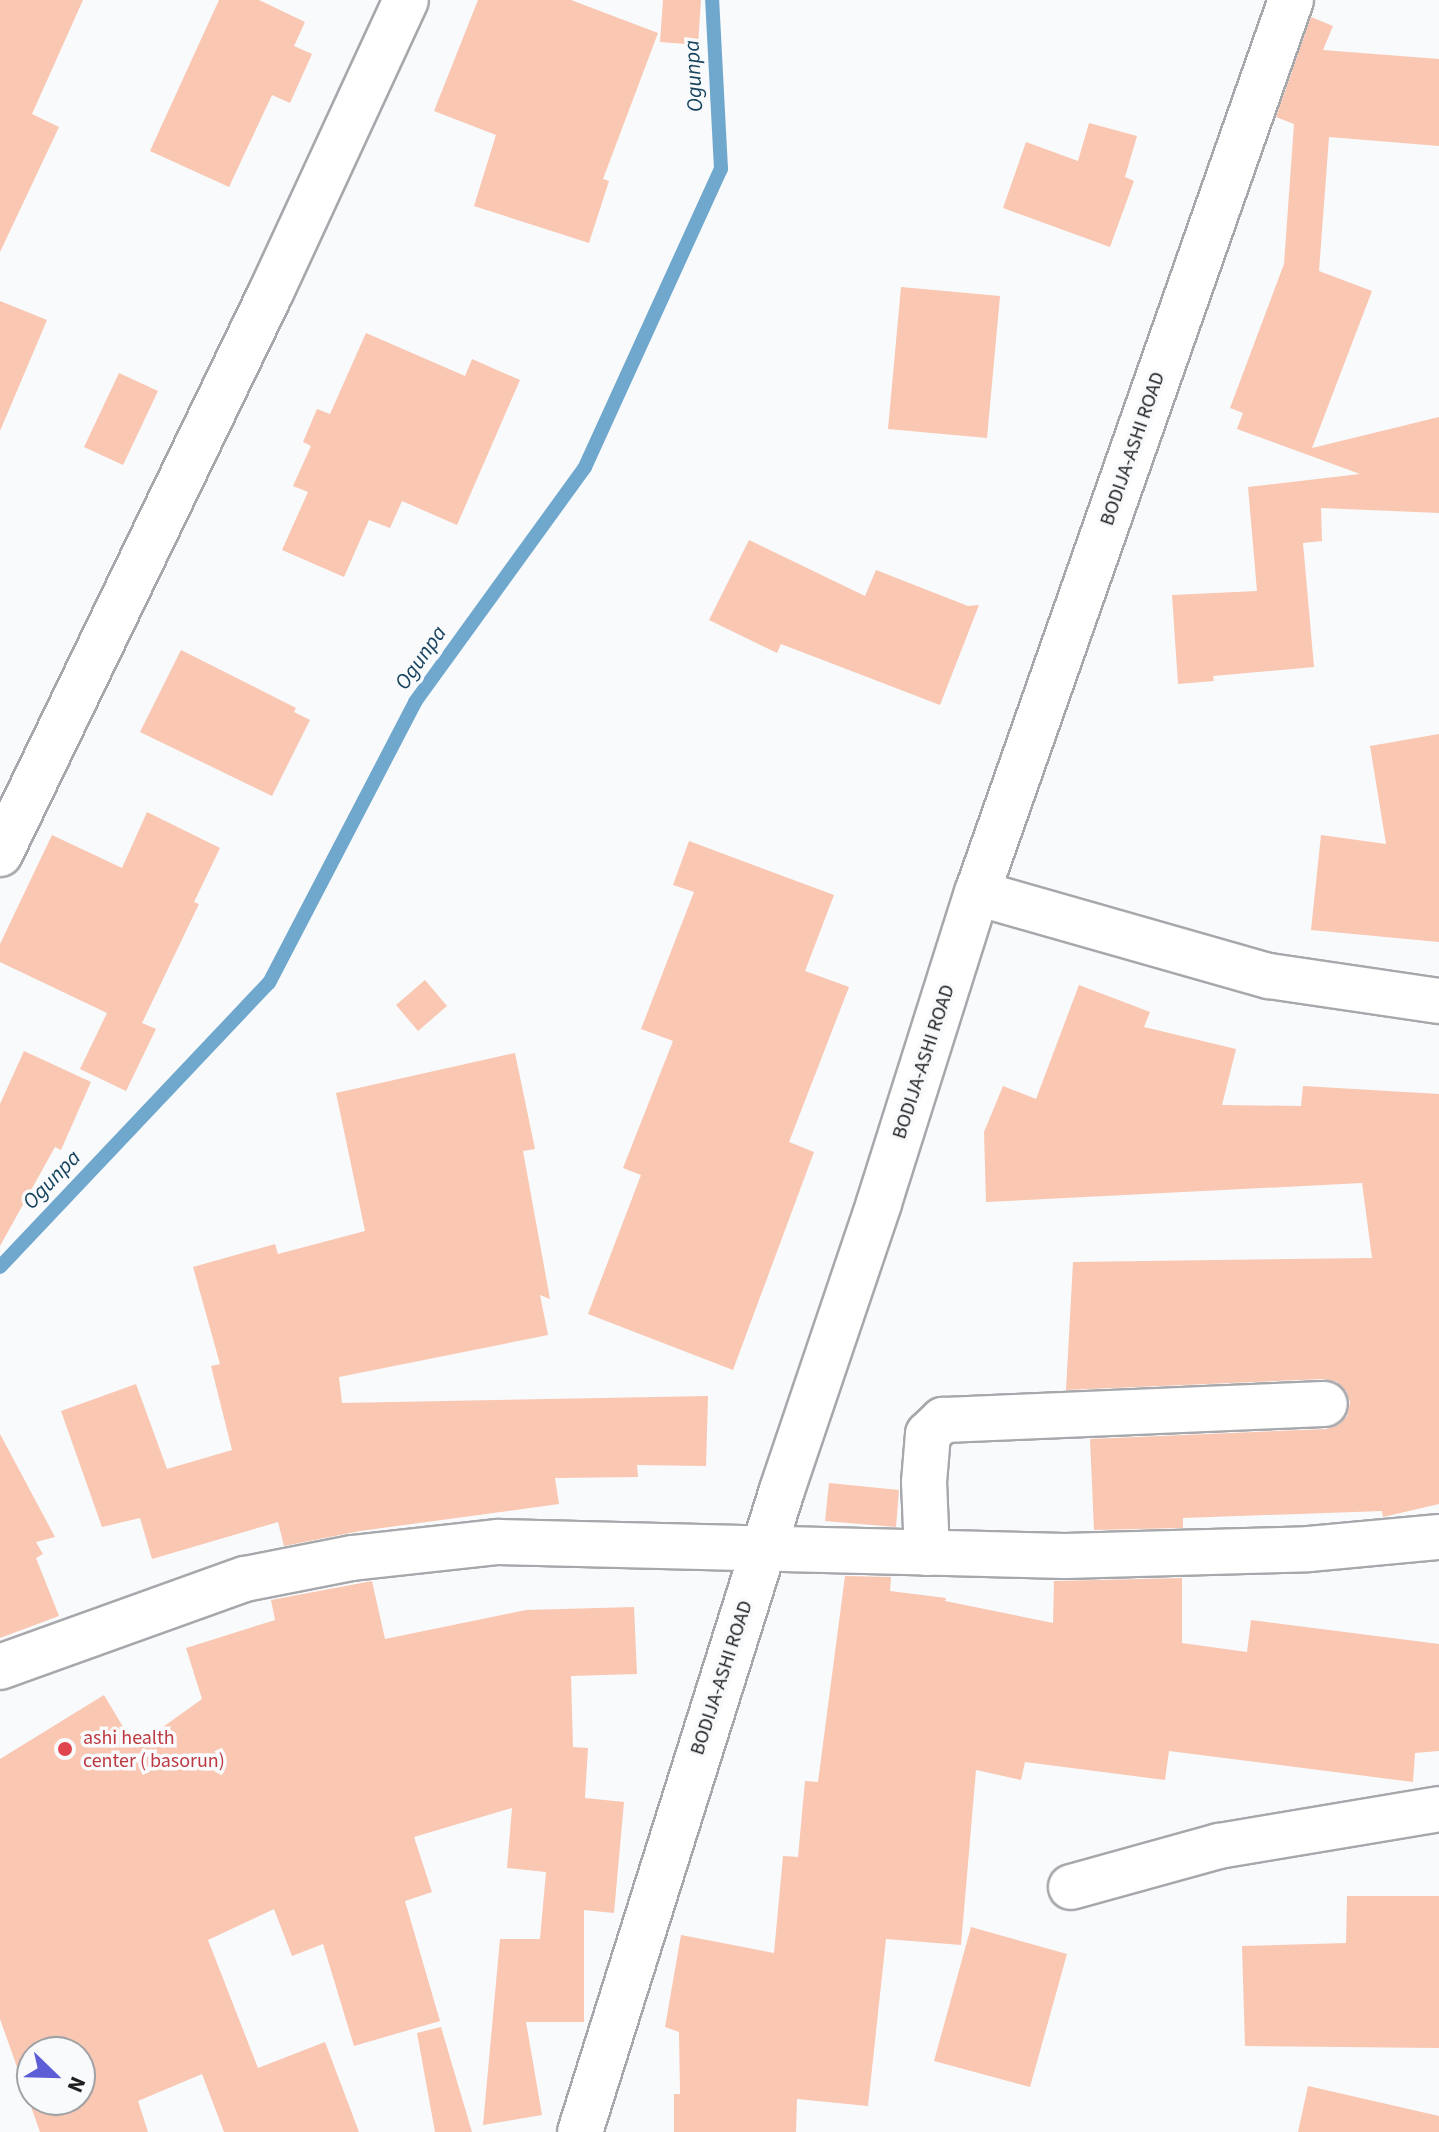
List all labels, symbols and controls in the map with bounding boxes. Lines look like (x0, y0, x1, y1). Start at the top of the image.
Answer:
water label: Ogunpa (679, 39, 709, 113)
street label: BODIJA-ASHI ROAD (1095, 369, 1171, 529)
water label: Ogunpa (389, 621, 453, 695)
street label: BODIJA-ASHI ROAD (888, 982, 960, 1142)
water label: Ogunpa (17, 1145, 87, 1215)
street label: BODIJA-ASHI ROAD (686, 1598, 758, 1758)
place label: ashi health center ( basorun) (83, 1726, 225, 1773)
marker: ashi health center ( basorun) (54, 1738, 76, 1760)
north arrow (16, 2036, 96, 2116)
text: N (59, 2072, 94, 2098)

